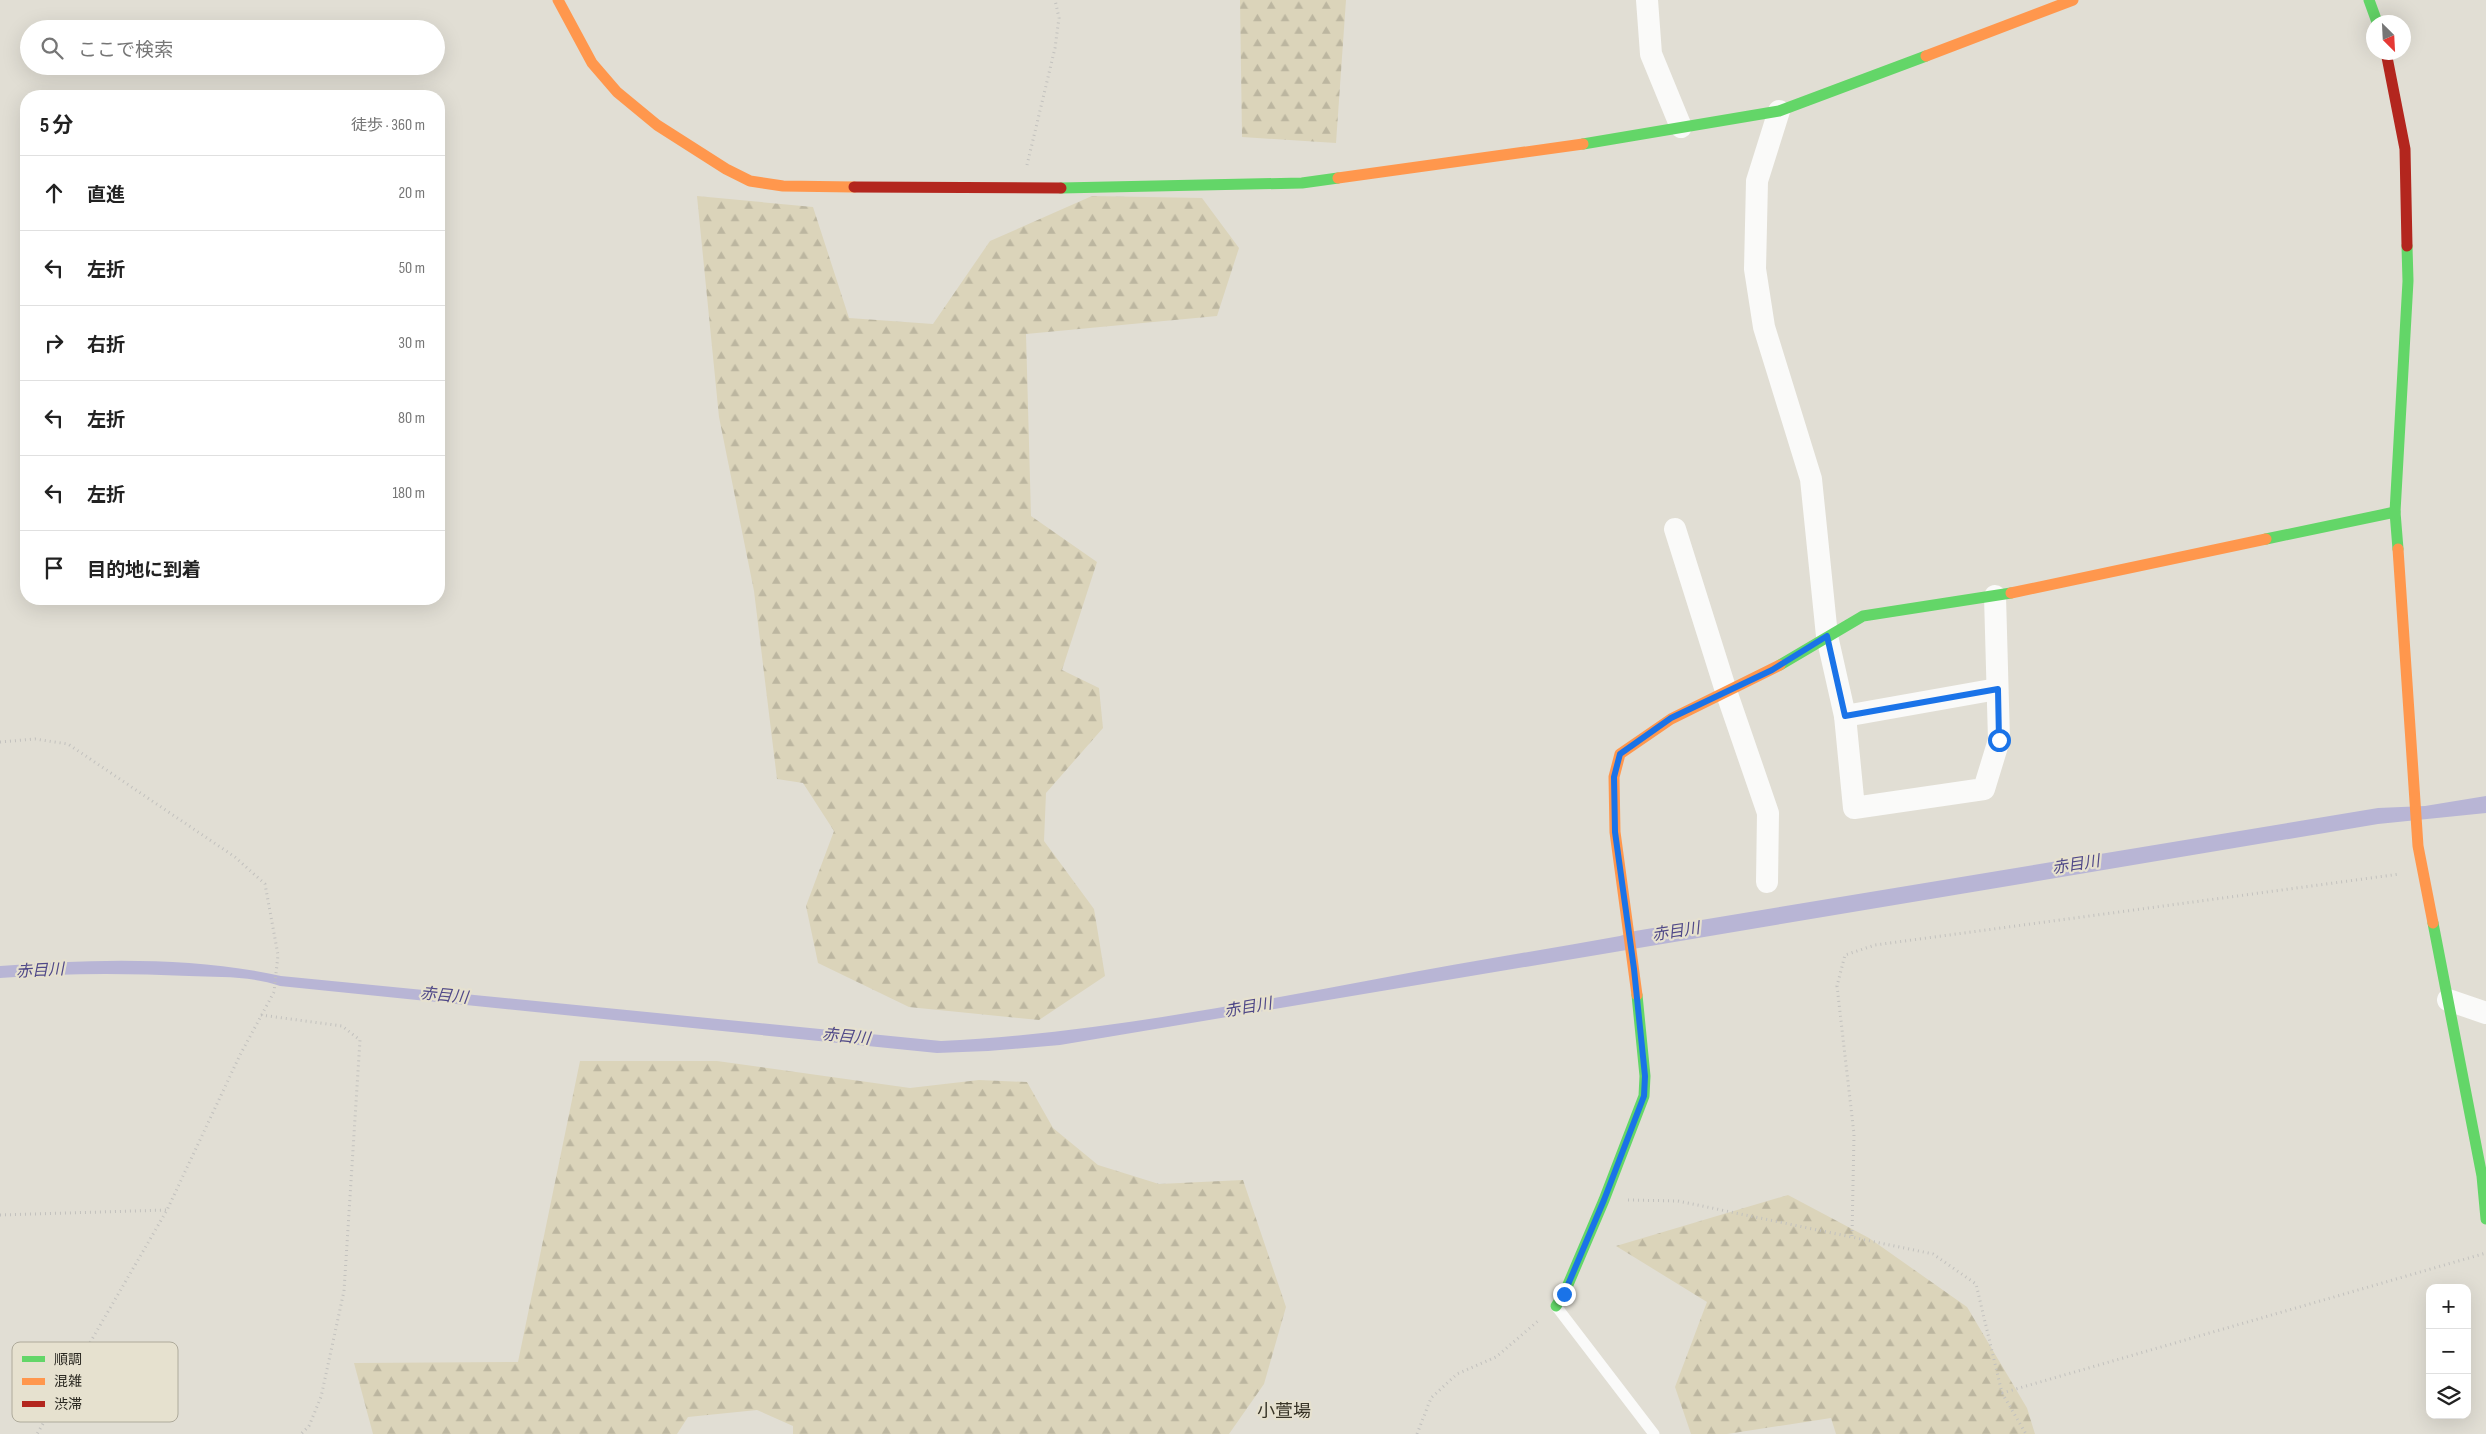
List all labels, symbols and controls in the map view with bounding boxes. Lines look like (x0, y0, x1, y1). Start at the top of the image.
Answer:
north arrow (2366, 15, 2411, 60)
search box (20, 20, 445, 75)
icon: search (38, 34, 66, 62)
text: ここで検索 (78, 39, 173, 62)
text: 5 分 (40, 113, 74, 138)
text: 徒歩 · 360 m (351, 116, 425, 135)
icon: ahead (40, 179, 68, 207)
text: 直進 (87, 184, 125, 207)
text: 20 m (398, 184, 425, 203)
icon: left (40, 254, 68, 282)
text: 左折 (87, 259, 125, 282)
text: 50 m (399, 259, 425, 278)
icon: right (40, 329, 68, 357)
text: 右折 (87, 334, 125, 357)
text: 30 m (398, 334, 425, 353)
icon: left (40, 404, 68, 432)
text: 左折 (87, 409, 125, 432)
text: 80 m (398, 409, 425, 428)
icon: left (40, 479, 68, 507)
text: 左折 (87, 484, 125, 507)
text: 180 m (392, 484, 425, 503)
icon: arrive (40, 554, 68, 582)
text: 目的地に到着 (87, 559, 201, 582)
route start (1988, 729, 2011, 752)
water label: 赤目川 (2051, 852, 2103, 878)
water label: 赤目川 (1651, 919, 1703, 945)
water label: 赤目川 (16, 960, 66, 982)
water label: 赤目川 (419, 984, 471, 1008)
water label: 赤目川 (1223, 994, 1275, 1022)
water label: 赤目川 (821, 1025, 873, 1049)
route end (1553, 1283, 1576, 1306)
map controls (2426, 1284, 2471, 1419)
button: + (2426, 1284, 2471, 1329)
button: − (2426, 1329, 2471, 1374)
legend (12, 1342, 178, 1422)
text: 順調 (54, 1351, 82, 1368)
text: 混雑 (54, 1373, 82, 1390)
button: layers (2426, 1374, 2471, 1419)
text: 渋滞 (54, 1396, 82, 1413)
district label: 小萱場 (1257, 1401, 1311, 1422)

